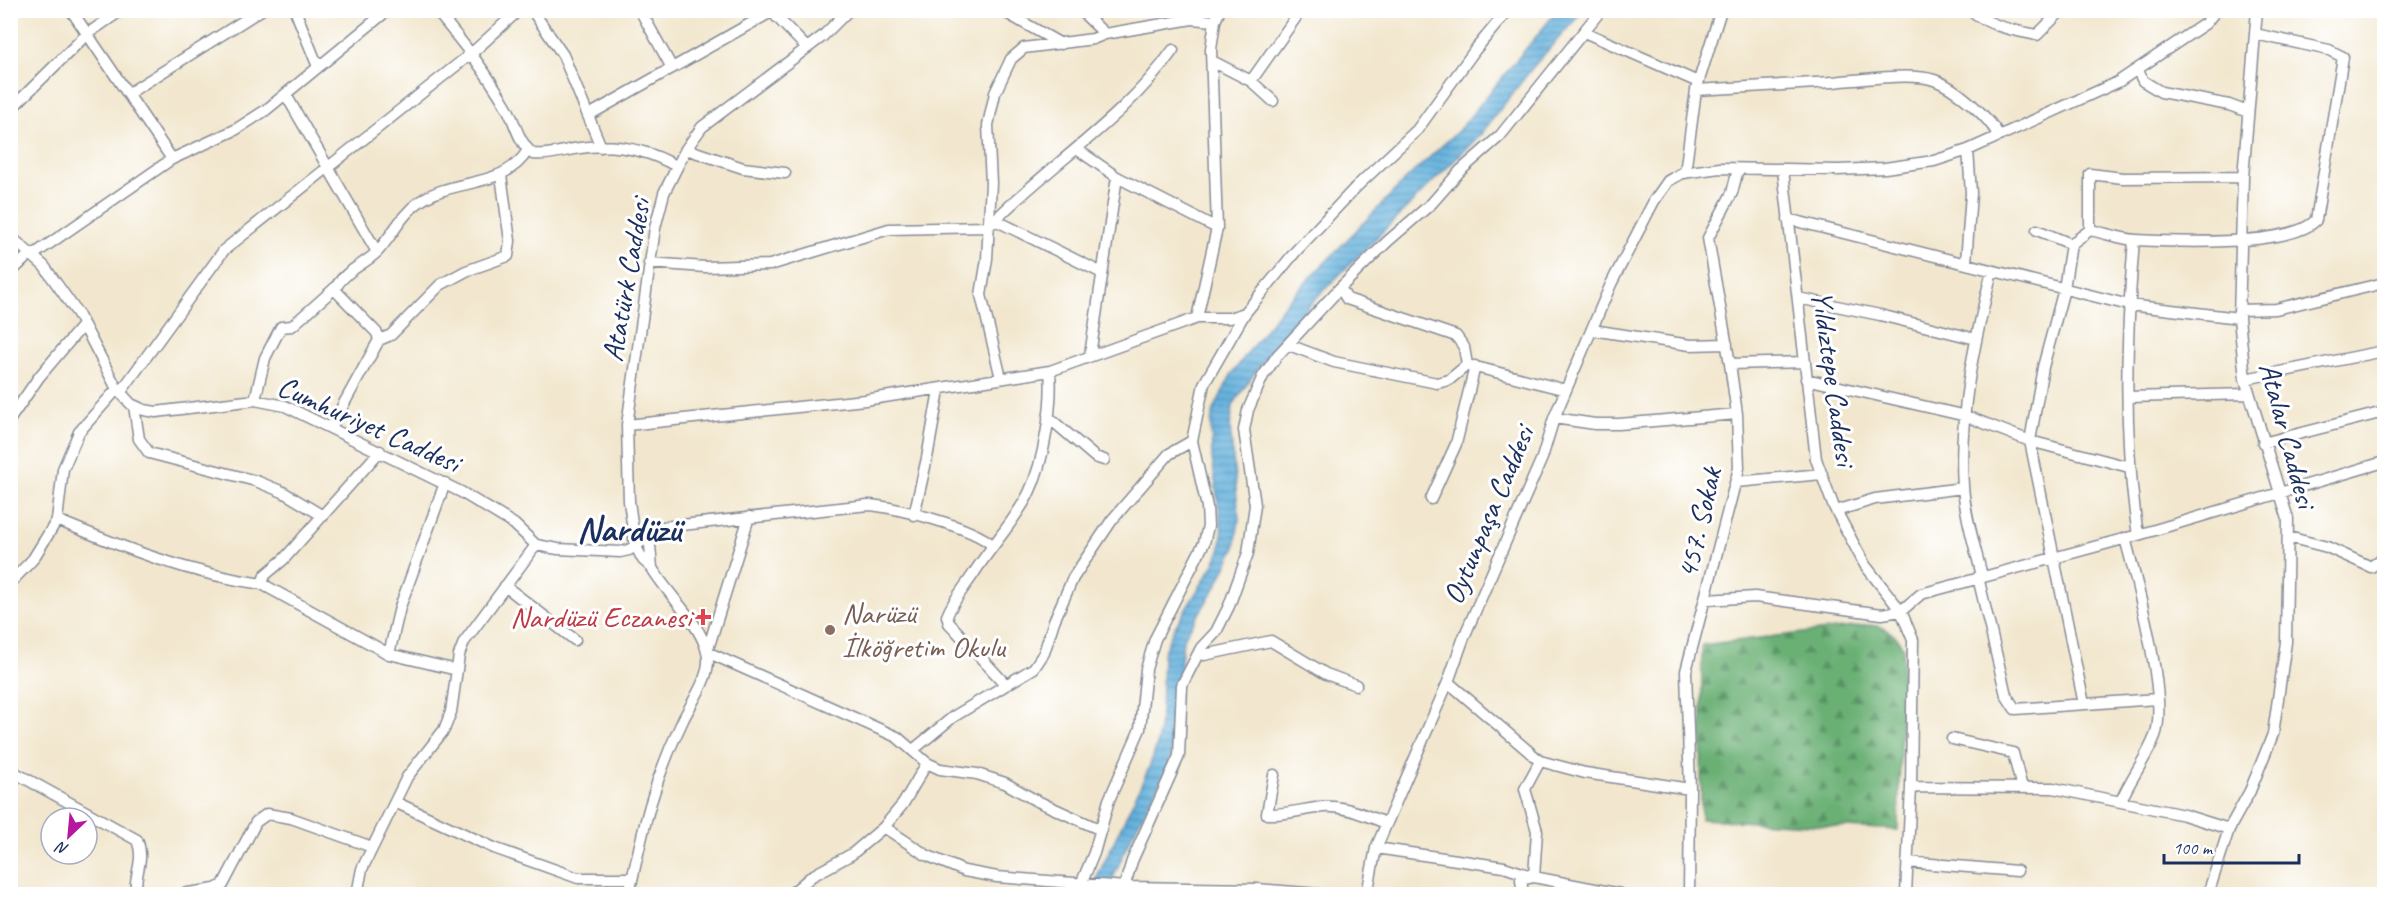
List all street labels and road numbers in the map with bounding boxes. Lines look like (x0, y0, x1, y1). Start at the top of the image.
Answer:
street label: Atatürk Caddesi (593, 192, 660, 364)
street label: Yıldıztepe Caddesi (1803, 288, 1866, 471)
street label: Atalar Caddesi (2250, 358, 2326, 515)
street label: Cumhuriyet Caddesi (272, 367, 469, 483)
street label: Oytunpaşa Caddesi (1433, 417, 1544, 610)
street label: 457. Sokak (1668, 462, 1731, 582)

